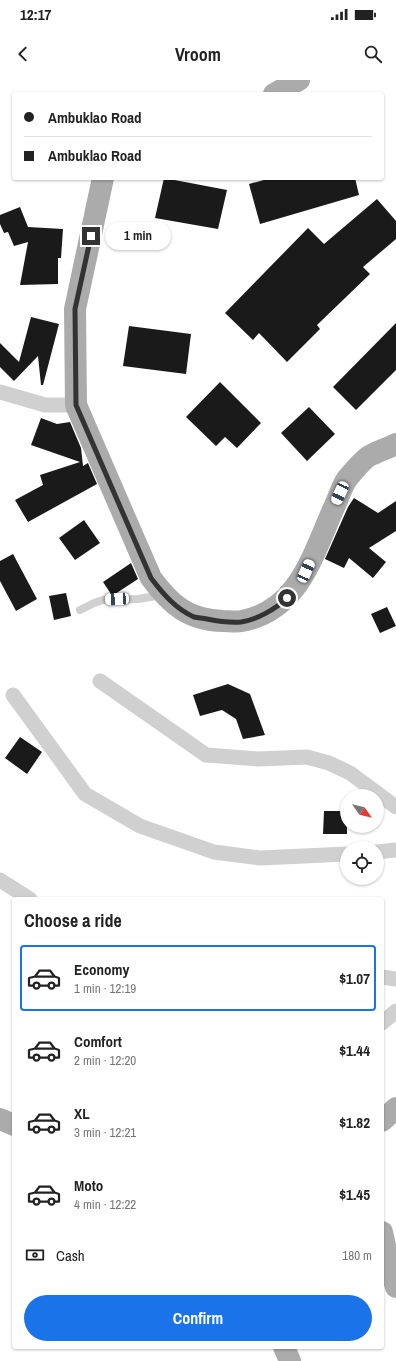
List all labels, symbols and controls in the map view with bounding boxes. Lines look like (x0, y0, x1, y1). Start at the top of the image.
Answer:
text: 12:17 (20, 4, 51, 25)
text: Vroom (175, 42, 221, 67)
icon: back (12, 43, 34, 65)
icon: search (362, 43, 384, 65)
text: Ambuklao Road (48, 107, 142, 128)
text: Ambuklao Road (48, 145, 142, 166)
callout: 1 min (105, 222, 171, 250)
route end (82, 227, 100, 245)
text: 1 min (124, 227, 152, 244)
car (329, 480, 351, 506)
car (296, 558, 316, 584)
route start (278, 589, 296, 607)
car (105, 592, 129, 606)
north arrow (340, 789, 384, 833)
map controls (340, 789, 384, 885)
button: locate (340, 841, 384, 885)
text: Choose a ride (24, 908, 122, 933)
text: Economy (74, 959, 129, 980)
icon: car (26, 960, 62, 996)
text: $1.07 (339, 968, 370, 989)
text: 1 min · 12:19 (74, 980, 136, 997)
text: Comfort (74, 1031, 122, 1052)
icon: car (26, 1032, 62, 1068)
text: $1.44 (339, 1040, 370, 1061)
text: 2 min · 12:20 (74, 1052, 136, 1069)
text: XL (74, 1103, 90, 1124)
icon: car (26, 1104, 62, 1140)
text: $1.82 (339, 1112, 370, 1133)
text: 3 min · 12:21 (74, 1124, 136, 1141)
text: Moto (74, 1175, 103, 1196)
icon: car (26, 1176, 62, 1212)
text: $1.45 (339, 1184, 370, 1205)
text: 4 min · 12:22 (74, 1196, 136, 1213)
icon: cash (24, 1244, 46, 1266)
text: Cash (56, 1245, 85, 1266)
text: 180 m (342, 1247, 372, 1264)
button: Confirm (24, 1295, 372, 1341)

